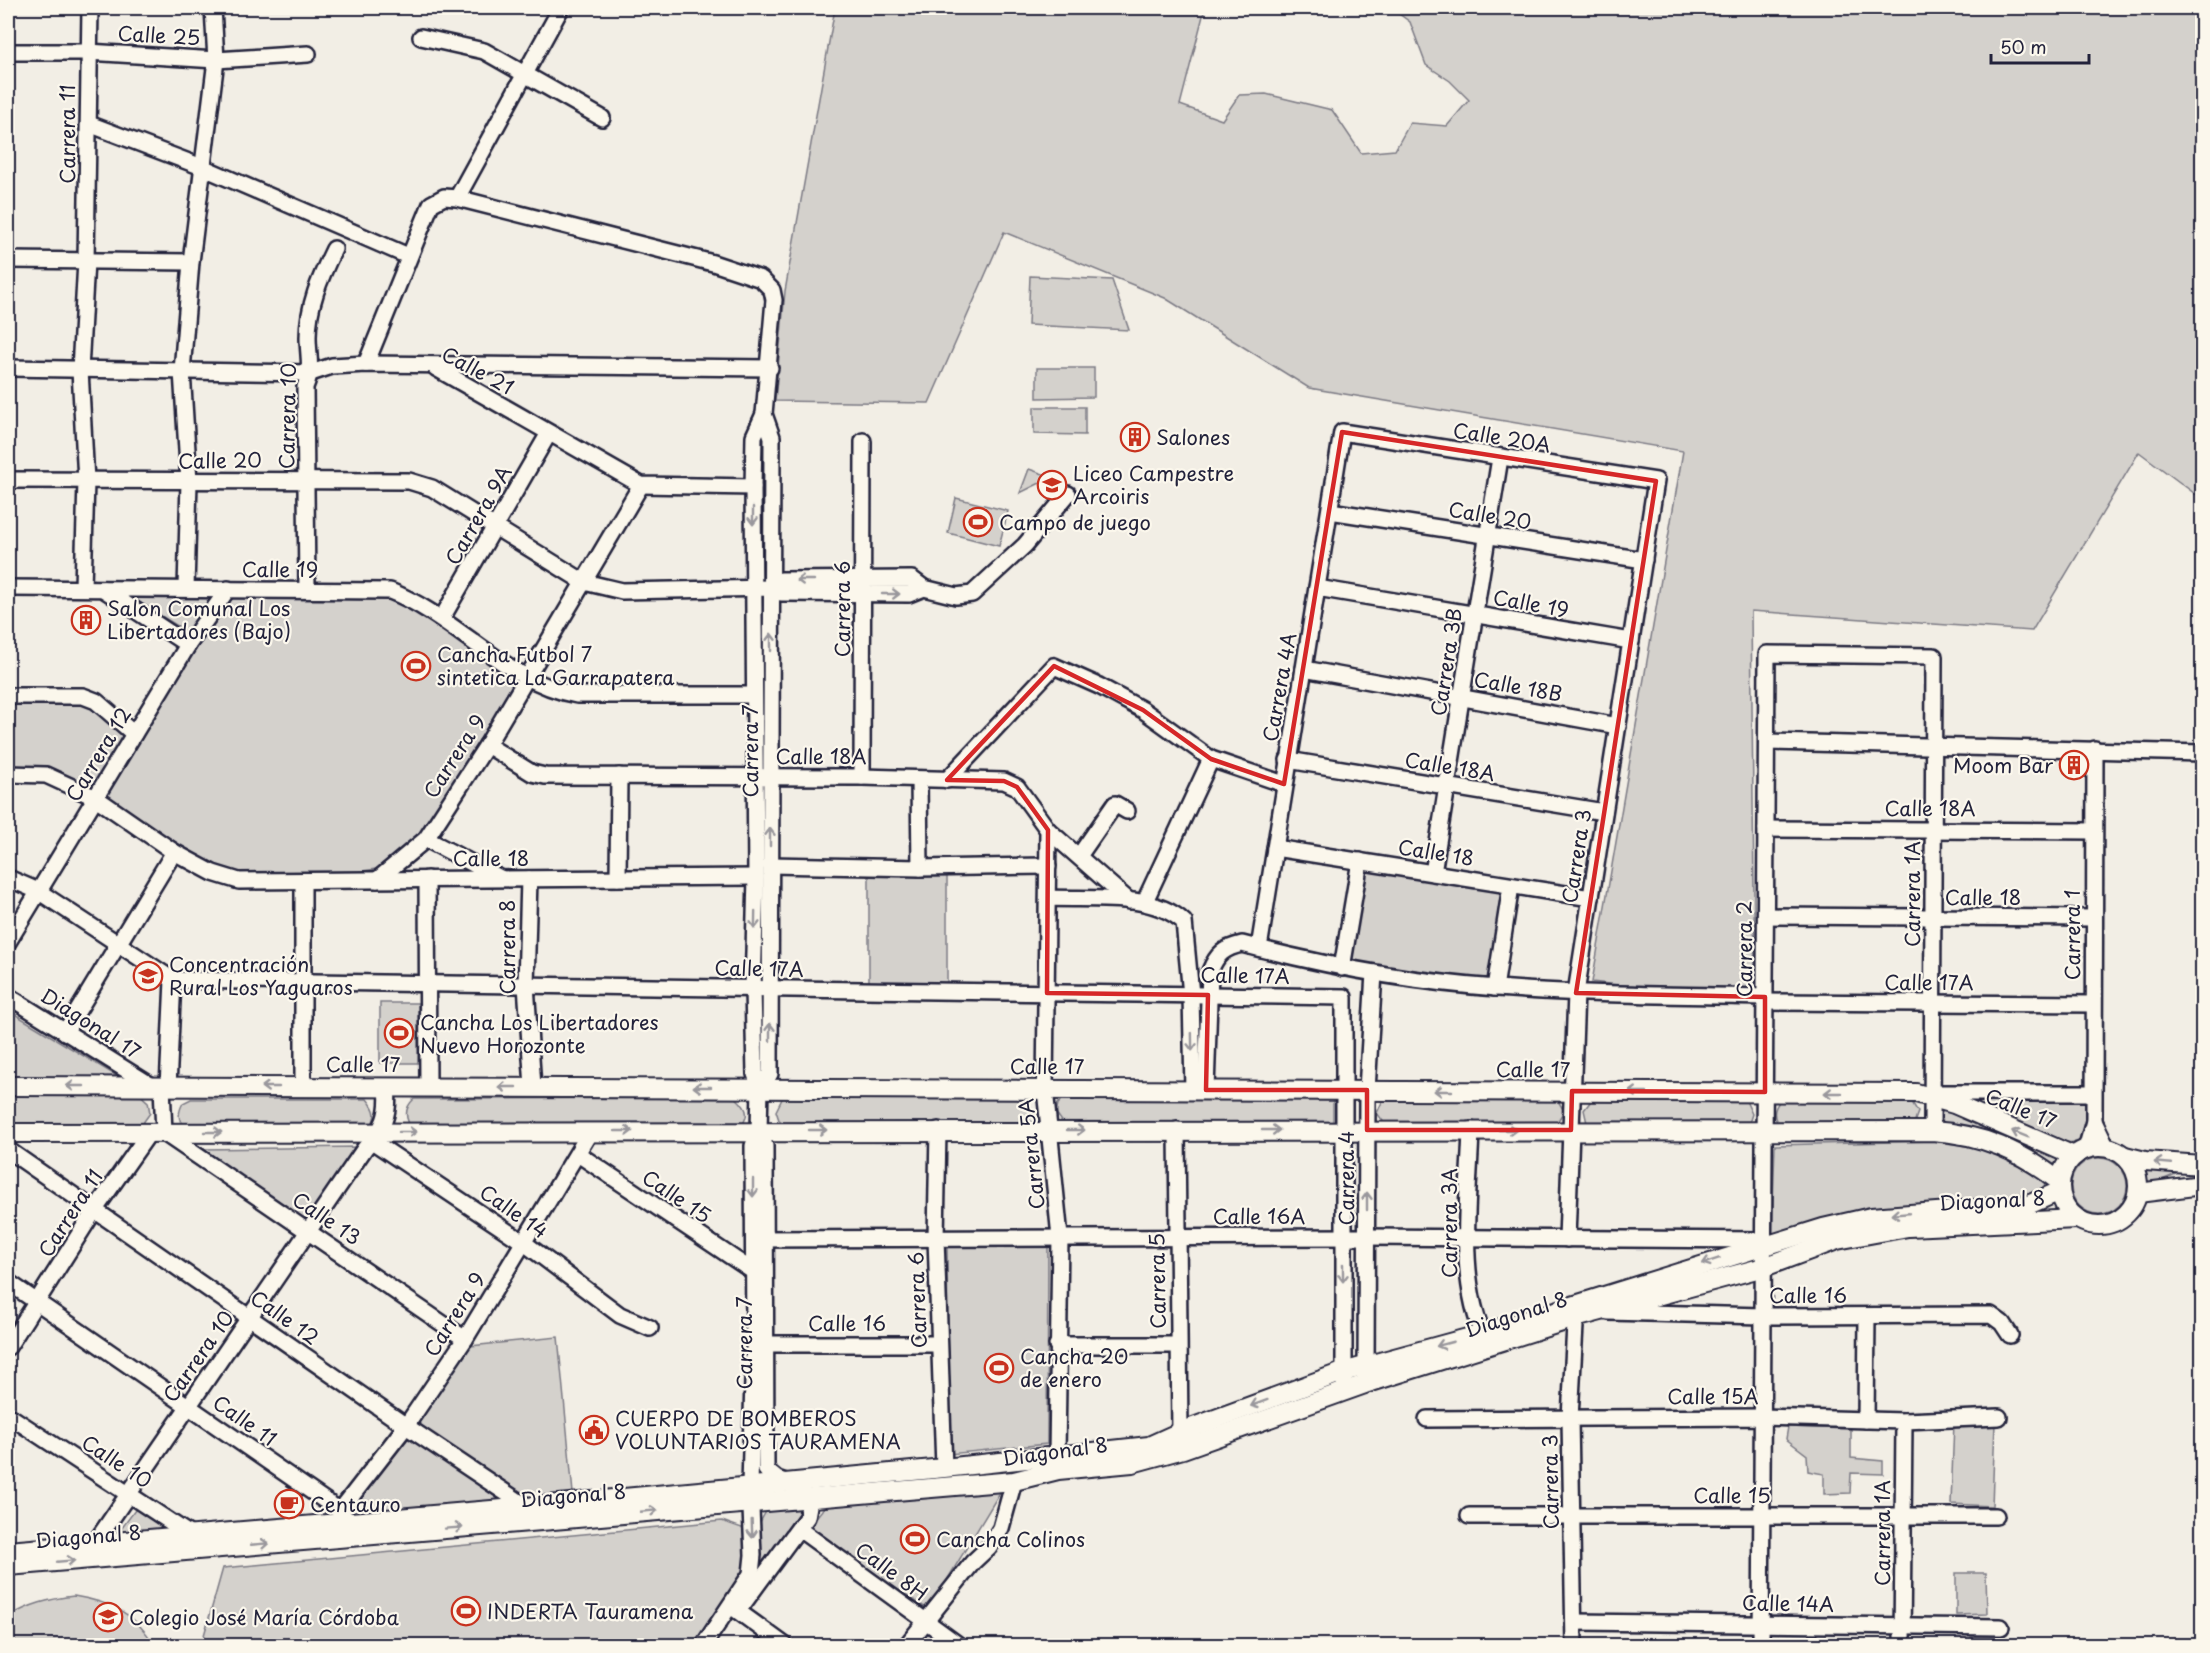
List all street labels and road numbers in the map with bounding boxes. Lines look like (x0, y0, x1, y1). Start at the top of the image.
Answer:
street label: Calle 25 (117, 18, 201, 52)
street label: Carrera 11 (52, 84, 82, 184)
street label: Calle 21 (436, 338, 520, 402)
street label: Carrera 10 (271, 363, 303, 469)
street label: Calle 20A (1451, 414, 1553, 460)
street label: Calle 20 (178, 444, 262, 476)
street label: Carrera 9A (437, 460, 519, 570)
street label: Calle 20 (1446, 494, 1534, 536)
street label: Calle 19 (242, 554, 318, 584)
street label: Carrera 6 (827, 561, 857, 657)
street label: Calle 19 (1491, 582, 1571, 624)
street label: Carrera 3B (1423, 606, 1469, 718)
street label: Carrera 4A (1255, 630, 1303, 744)
street label: Calle 18B (1472, 664, 1564, 708)
street label: Carrera 12 (58, 701, 138, 807)
street label: Carrera 7 (735, 704, 765, 798)
street label: Carrera 9 (416, 708, 492, 804)
street label: Calle 18A (775, 741, 867, 771)
street label: Calle 18A (1403, 744, 1497, 788)
street label: Calle 18A (1884, 793, 1976, 823)
street label: Carrera 3 (1554, 807, 1598, 905)
street label: Calle 18 (1396, 831, 1476, 873)
street label: Carrera 1A (1897, 841, 1927, 947)
street label: Calle 18 (453, 843, 529, 873)
street label: Calle 18 (1945, 882, 2021, 912)
street label: Carrera 1 (2057, 890, 2087, 980)
street label: Carrera 8 (492, 900, 522, 994)
street label: Carrera 2 (1729, 901, 1759, 997)
street label: Calle 17A (714, 952, 804, 984)
street label: Calle 17A (1200, 959, 1290, 991)
street label: Calle 17A (1884, 967, 1974, 997)
street label: Diagonal 17 (35, 980, 147, 1066)
street label: Calle 17 (326, 1049, 401, 1079)
street label: Calle 17 (1010, 1051, 1085, 1081)
street label: Calle 17 (1496, 1054, 1571, 1084)
street label: Calle 17 (1981, 1080, 2062, 1136)
street label: Carrera 5A (1010, 1097, 1052, 1211)
street label: Carrera 4 (1331, 1131, 1361, 1225)
street label: Calle 15 (636, 1162, 718, 1230)
street label: Carrera 11 (30, 1163, 110, 1263)
street label: Carrera 3A (1434, 1168, 1464, 1278)
street label: Calle 14 (474, 1177, 554, 1245)
street label: Diagonal 8 (1938, 1182, 2046, 1218)
street label: Calle 13 (287, 1184, 367, 1252)
street label: Calle 16A (1213, 1201, 1305, 1231)
street label: Carrera 5 (1141, 1233, 1173, 1329)
street label: Carrera 6 (900, 1251, 934, 1349)
street label: Carrera 9 (416, 1266, 492, 1362)
street label: Calle 16 (1769, 1280, 1847, 1310)
street label: Calle 12 (244, 1282, 326, 1352)
street label: Diagonal 8 (1461, 1283, 1571, 1345)
street label: Carrera 7 (729, 1296, 759, 1390)
street label: Carrera 10 (155, 1304, 241, 1408)
street label: Calle 16 (808, 1308, 886, 1338)
street label: Calle 15A (1667, 1381, 1759, 1411)
street label: Calle 11 (207, 1387, 283, 1453)
street label: Calle 10 (76, 1427, 158, 1495)
street label: Diagonal 8 (1000, 1429, 1110, 1473)
street label: Carrera 3 (1534, 1434, 1566, 1530)
street label: Diagonal 8 (519, 1475, 627, 1515)
street label: Calle 15 (1693, 1480, 1771, 1510)
street label: Carrera 1A (1867, 1480, 1897, 1586)
street label: Diagonal 8 (34, 1516, 142, 1556)
street label: Calle 8H (849, 1534, 935, 1608)
street label: Calle 14A (1742, 1587, 1834, 1619)

